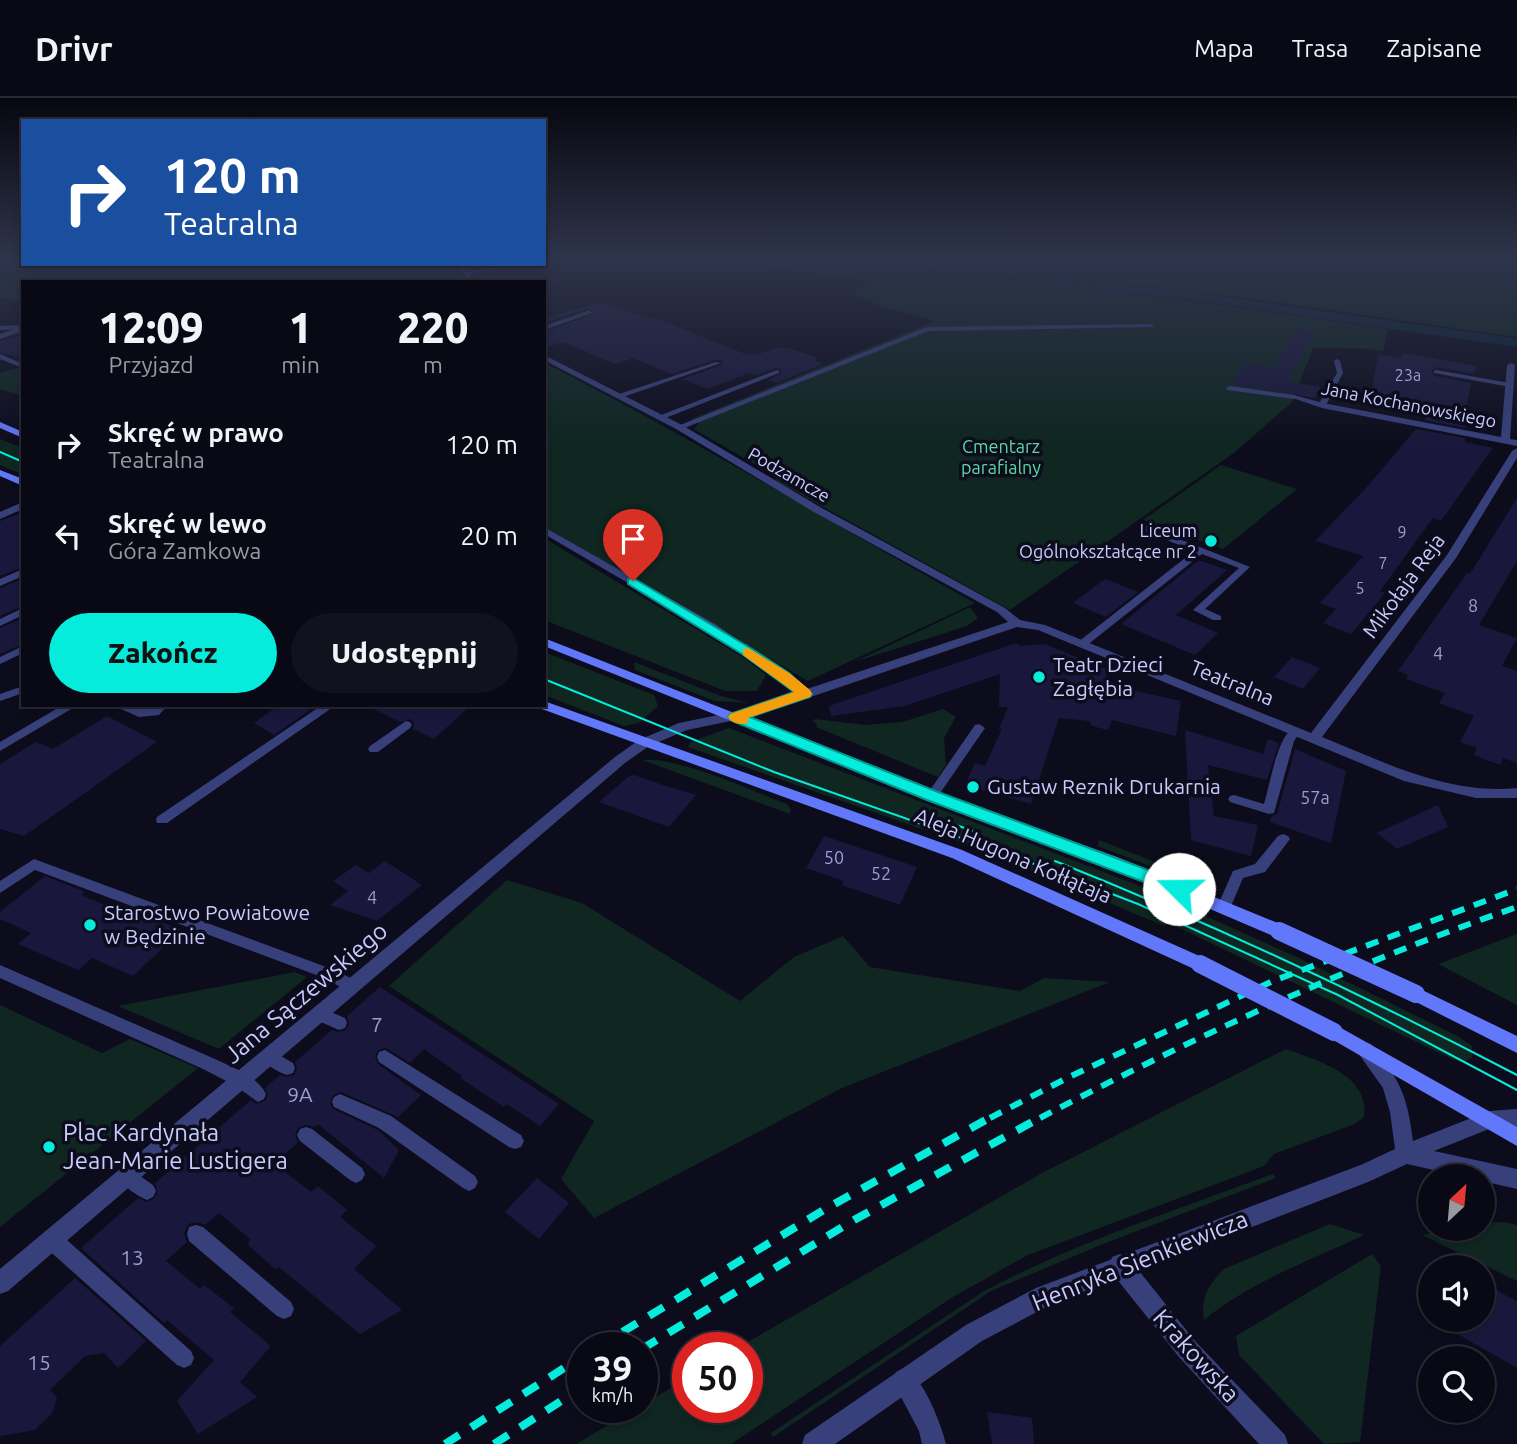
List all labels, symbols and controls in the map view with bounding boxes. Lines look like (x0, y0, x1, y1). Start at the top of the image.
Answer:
text: Drivr (35, 30, 113, 67)
text: Mapa (1194, 35, 1254, 62)
text: Trasa (1292, 35, 1348, 62)
text: Zapisane (1386, 35, 1482, 62)
icon: right (49, 147, 140, 238)
text: 120 m (164, 147, 301, 202)
text: Teatralna (164, 205, 299, 241)
text: 12:09 (99, 304, 204, 351)
text: 1 (289, 304, 312, 351)
text: 220 (397, 304, 468, 351)
text: Przyjazd (108, 352, 194, 377)
text: min (281, 352, 320, 377)
text: m (423, 352, 443, 377)
house number: 23a (1395, 366, 1421, 384)
street label: Jana Kochanowskiego (1320, 377, 1498, 431)
text: Skręć w prawo (108, 418, 284, 447)
icon: right (49, 426, 87, 464)
text: 120 m (446, 430, 518, 459)
park label: Cmentarz parafialny (961, 436, 1041, 477)
street label: Podzamcze (745, 443, 834, 506)
text: Teatralna (108, 447, 205, 472)
text: Skręć w lewo (108, 509, 267, 538)
pin (603, 509, 663, 581)
icon: left (49, 517, 87, 555)
icon: arrive (614, 520, 652, 558)
place label: Liceum Ogólnokształcące nr 2 (1019, 520, 1197, 561)
text: 20 m (460, 521, 518, 550)
house number: 9 (1397, 523, 1407, 541)
street label: Mikołaja Reja (1357, 528, 1449, 642)
marker: Liceum Ogólnokształcące nr 2 (1203, 533, 1219, 549)
text: Góra Zamkowa (108, 538, 261, 563)
house number: 7 (1378, 554, 1388, 572)
house number: 5 (1355, 579, 1365, 597)
house number: 8 (1468, 595, 1478, 615)
button: Zakończ (49, 613, 277, 693)
button: Udostępnij (291, 613, 518, 693)
house number: 4 (1433, 643, 1443, 663)
place label: Teatr Dzieci Zagłębia (1053, 652, 1163, 700)
street label: Teatralna (1187, 654, 1278, 710)
marker: Teatr Dzieci Zagłębia (1031, 669, 1047, 685)
place label: Gustaw Reznik Drukarnia (987, 774, 1221, 798)
marker: Gustaw Reznik Drukarnia (965, 779, 981, 795)
house number: 57a (1300, 787, 1330, 807)
street label: Aleja Hugona Kołłątaja (911, 803, 1116, 908)
house number: 50 (824, 847, 844, 867)
position arrow (1142, 852, 1216, 926)
house number: 52 (871, 863, 891, 883)
house number: 4 (367, 887, 377, 907)
place label: Starostwo Powiatowe w Będzinie (104, 900, 310, 948)
marker: Starostwo Powiatowe w Będzinie (82, 917, 98, 933)
street label: Jana Sączewskiego (219, 917, 392, 1069)
house number: 7 (371, 1012, 383, 1036)
house number: 9A (287, 1082, 313, 1106)
place label: Plac Kardynała Jean-Marie Lustigera (63, 1119, 288, 1174)
marker: Plac Kardynała Jean-Marie Lustigera (41, 1139, 57, 1155)
north arrow (1418, 1164, 1494, 1241)
map controls (1418, 1164, 1495, 1423)
street label: Henryka Sienkiewicza (1028, 1205, 1252, 1316)
house number: 13 (120, 1245, 144, 1269)
button: sound (1418, 1255, 1495, 1332)
street label: Krakowska (1148, 1304, 1245, 1407)
speed limit sign: 50 (672, 1332, 763, 1423)
button: search (1418, 1346, 1495, 1423)
text: 39 (593, 1348, 632, 1388)
house number: 15 (27, 1350, 51, 1374)
text: km/h (592, 1385, 633, 1405)

